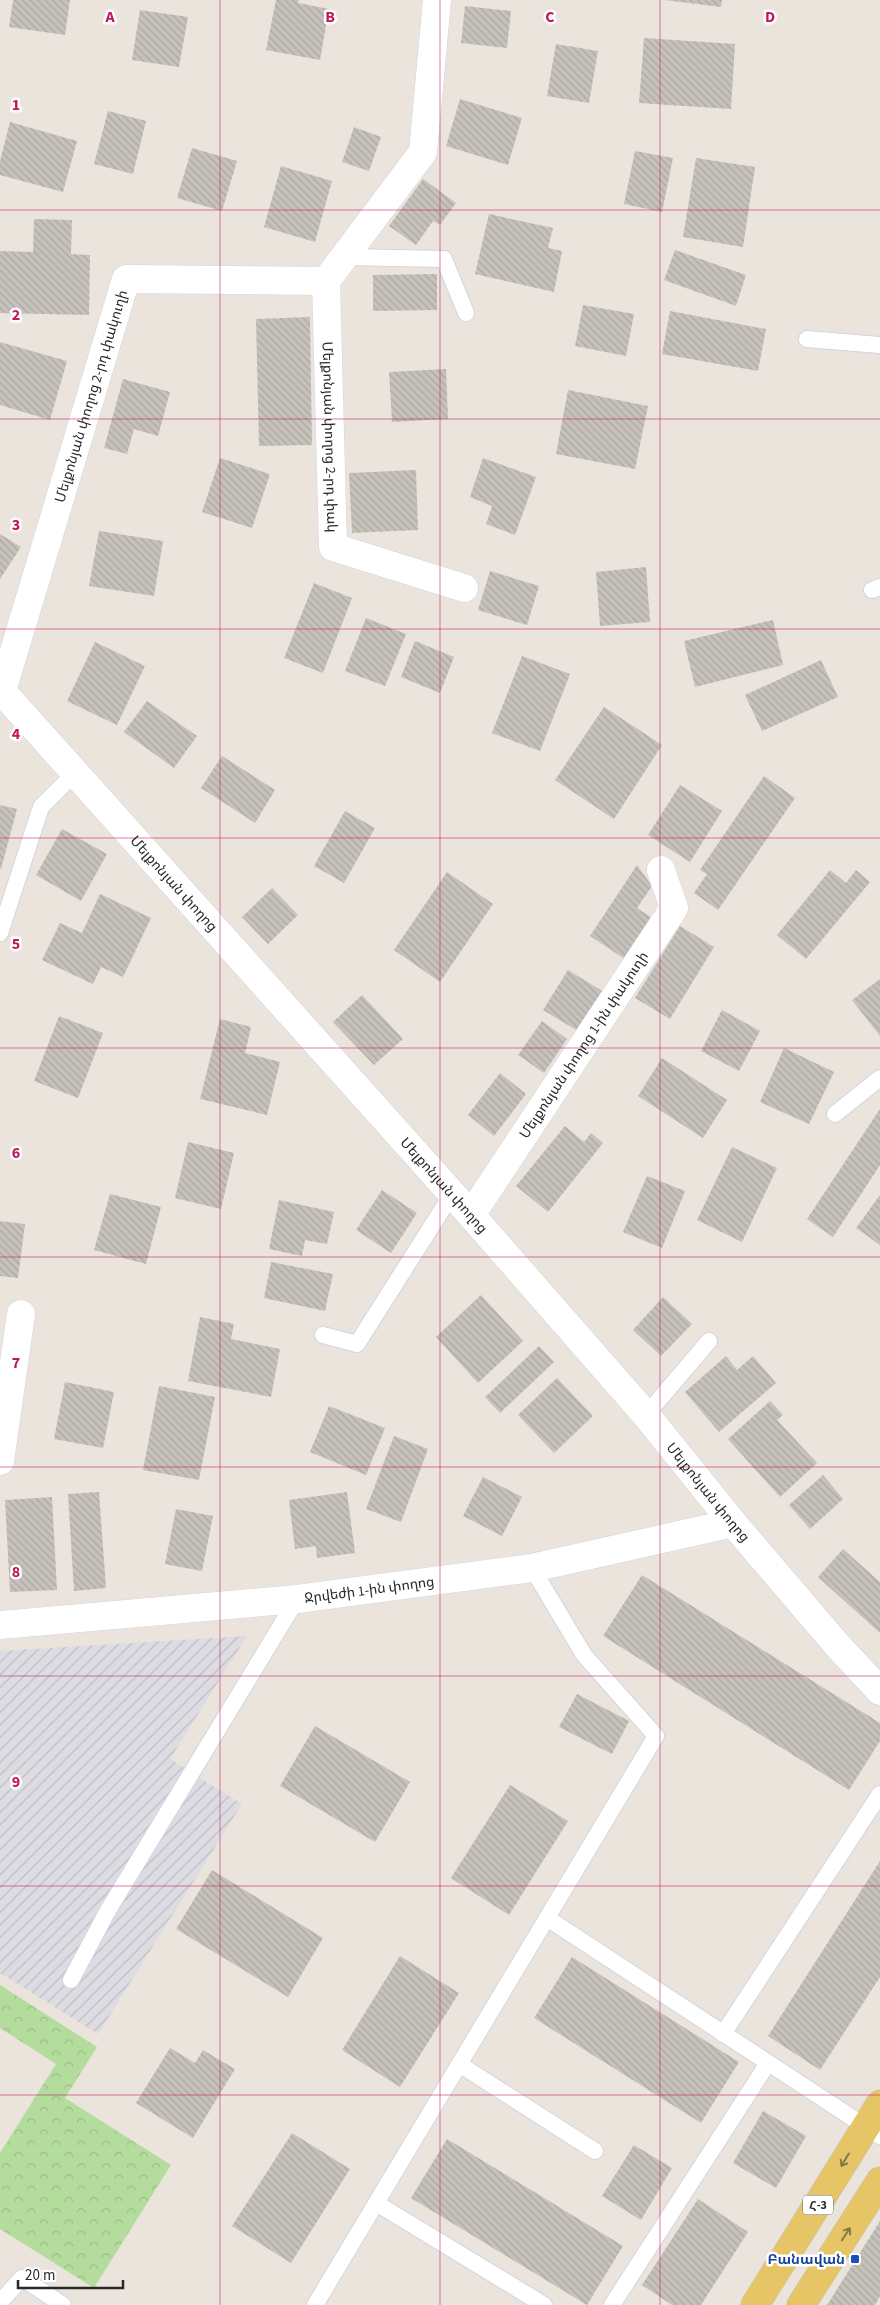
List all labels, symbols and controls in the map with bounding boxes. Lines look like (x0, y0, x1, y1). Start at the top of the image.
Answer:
text: A (104, 6, 115, 28)
text: B (325, 6, 335, 28)
text: C (545, 6, 555, 28)
text: D (765, 6, 775, 28)
text: 1 (12, 94, 20, 116)
street label: Մելքոնյան փողոց 2-րդ փակուղի (50, 288, 133, 505)
text: 2 (12, 304, 20, 326)
street label: Մելքոնյան փողոց 2-րդ փակ (317, 341, 342, 533)
text: 3 (12, 514, 20, 536)
text: 4 (12, 723, 21, 745)
street label: Մելքոնյան փողոց (125, 832, 222, 937)
text: 5 (12, 933, 20, 955)
street label: Մելքոնյան փողոց 1-ին փակուղի (515, 948, 654, 1143)
street label: Մելքոնյան փողոց (395, 1133, 492, 1238)
text: 6 (12, 1142, 20, 1164)
text: 7 (12, 1352, 20, 1374)
street label: Մելքոնյան փողոց (661, 1439, 754, 1547)
text: 8 (12, 1561, 20, 1583)
street label: Ջրվեժի 1-ին փողոց (303, 1572, 436, 1609)
text: 9 (12, 1771, 20, 1793)
one-way arrow (840, 2153, 850, 2167)
road number: Հ-3 (803, 2196, 833, 2214)
one-way arrow (842, 2228, 852, 2242)
place label: Բանավան (767, 2250, 845, 2270)
marker: Բանավան (849, 2253, 861, 2265)
scale bar (18, 2258, 122, 2290)
text: 20 m (25, 2265, 55, 2286)

